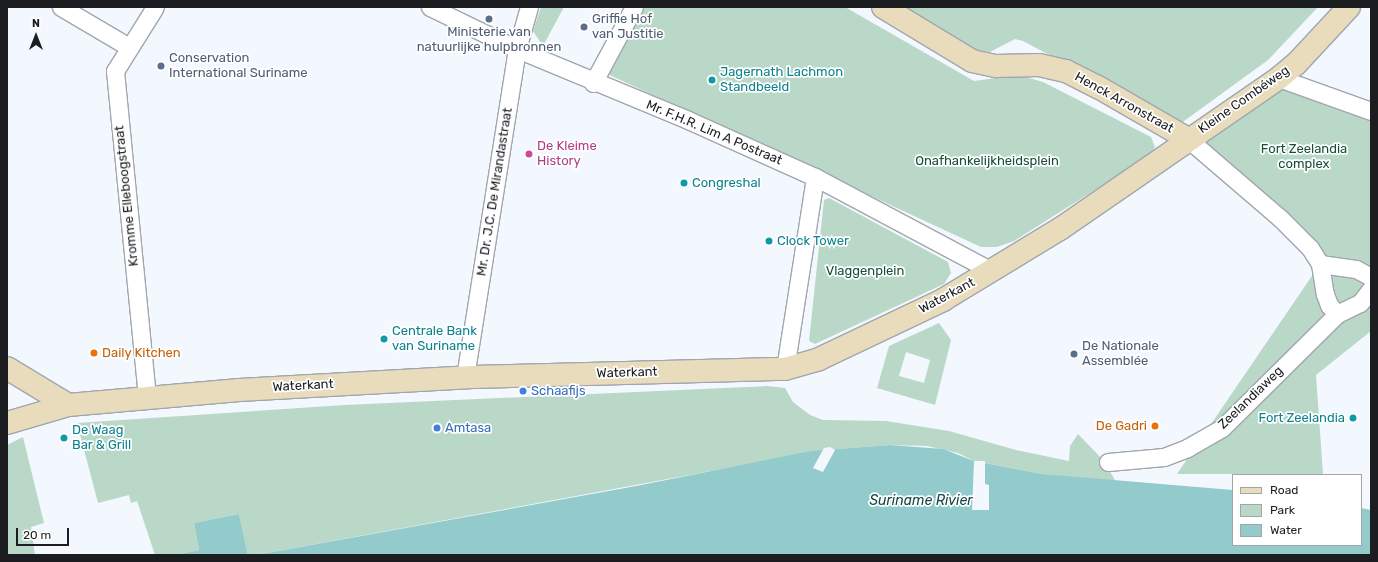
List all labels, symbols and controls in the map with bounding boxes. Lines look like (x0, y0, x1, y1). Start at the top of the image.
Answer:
place label: Griffie Hof van Justitie (592, 12, 664, 43)
marker: Ministerie van natuurlijke hulpbronnen (484, 14, 494, 24)
north arrow (16, 16, 56, 56)
text: N (32, 17, 40, 30)
marker: Griffie Hof van Justitie (579, 22, 589, 32)
place label: Ministerie van natuurlijke hulpbronnen (417, 25, 561, 56)
place label: Conservation International Suriname (169, 51, 308, 82)
marker: Conservation International Suriname (156, 61, 166, 71)
street label: Kleine Combéweg (1195, 63, 1293, 137)
place label: Jagernath Lachmon Standbeeld (720, 65, 843, 96)
street label: Henck Arronstraat (1072, 69, 1176, 137)
marker: Jagernath Lachmon Standbeeld (707, 75, 717, 85)
street label: Mr. F.H.R. Lim A Postraat (643, 97, 785, 169)
street label: Mr. Dr. J.C. De Mirandastraat (474, 107, 516, 277)
street label: Kromme Elleboogstraat (112, 125, 142, 267)
place label: De Kleime History (537, 139, 597, 170)
park label: Fort Zeelandia complex (1261, 142, 1347, 173)
marker: De Kleime History (524, 149, 534, 159)
park label: Onafhankelijkheidsplein (915, 153, 1059, 169)
place label: Congreshal (692, 175, 761, 191)
marker: Congreshal (679, 178, 689, 188)
place label: Clock Tower (777, 233, 849, 249)
marker: Clock Tower (764, 236, 774, 246)
park label: Vlaggenplein (826, 263, 904, 279)
street label: Waterkant (916, 275, 978, 317)
place label: Centrale Bank van Suriname (392, 324, 477, 355)
marker: Centrale Bank van Suriname (379, 334, 389, 344)
place label: De Nationale Assemblée (1082, 339, 1159, 370)
place label: Daily Kitchen (102, 345, 181, 361)
marker: Daily Kitchen (89, 348, 99, 358)
marker: De Nationale Assemblée (1069, 349, 1079, 359)
street label: Zeelandiaweg (1215, 363, 1287, 433)
street label: Waterkant (596, 364, 658, 382)
street label: Waterkant (272, 377, 334, 395)
place label: Schaafijs (531, 383, 586, 399)
marker: Schaafijs (518, 386, 528, 396)
place label: Fort Zeelandia (1258, 410, 1345, 426)
marker: Fort Zeelandia (1348, 413, 1358, 423)
place label: De Gadri (1096, 418, 1147, 434)
place label: Amtasa (445, 420, 491, 436)
marker: De Gadri (1150, 421, 1160, 431)
place label: De Waag Bar & Grill (72, 423, 131, 454)
marker: Amtasa (432, 423, 442, 433)
marker: De Waag Bar & Grill (59, 433, 69, 443)
legend (1232, 474, 1362, 546)
text: Road (1270, 483, 1298, 497)
water label: Suriname Rivier (869, 493, 973, 509)
text: Park (1270, 503, 1295, 517)
scale bar (18, 520, 71, 546)
text: Water (1270, 523, 1302, 537)
text: 20 m (23, 528, 51, 542)

